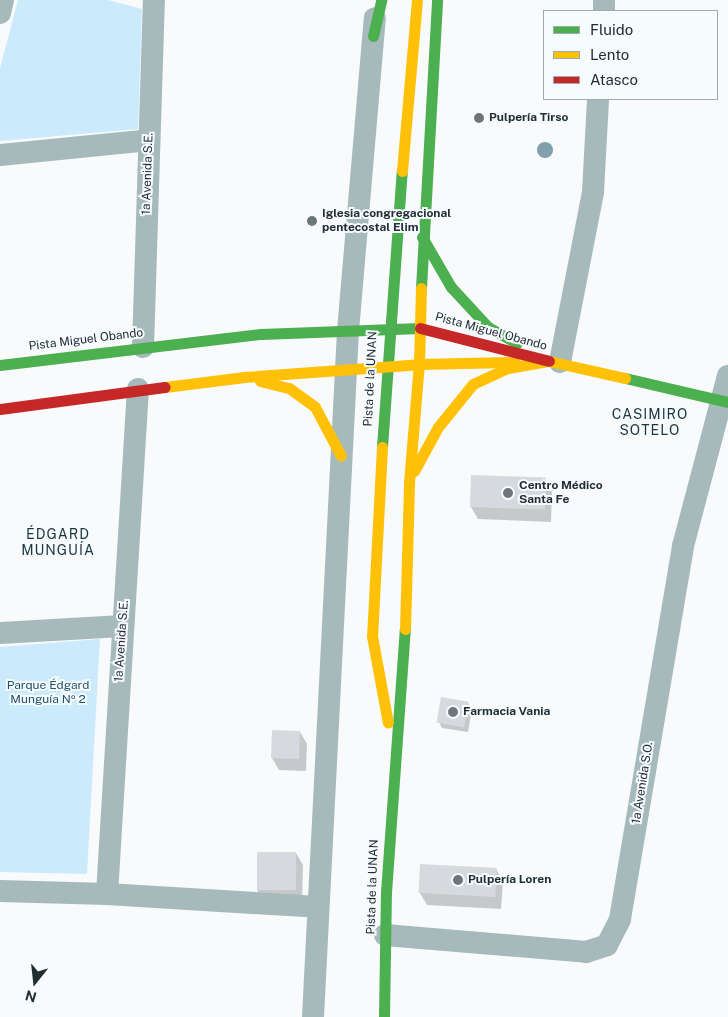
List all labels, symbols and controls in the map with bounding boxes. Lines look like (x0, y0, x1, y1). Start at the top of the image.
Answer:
legend (543, 10, 718, 100)
text: Fluido (590, 21, 633, 38)
text: Lento (590, 46, 629, 63)
text: Atasco (590, 71, 638, 88)
place label: Pulpería Tirso (489, 111, 568, 125)
marker: Pulpería Tirso (473, 112, 485, 124)
street label: 1a Avenida S.E. (139, 133, 157, 215)
place label: Iglesia congregacional pentecostal Elim (322, 207, 451, 235)
marker: Iglesia congregacional pentecostal Elim (306, 215, 318, 227)
street label: Pista Miguel Obando (433, 310, 549, 354)
street label: Pista Miguel Obando (28, 326, 144, 354)
street label: Pista de la UNAN (361, 331, 381, 427)
district label: CASIMIRO SOTELO (611, 406, 689, 438)
place label: Centro Médico Santa Fe (519, 479, 603, 507)
marker: Centro Médico Santa Fe (501, 486, 515, 500)
district label: ÉDGARD MUNGUÍA (20, 526, 96, 558)
street label: 1a Avenida S.E. (112, 600, 132, 682)
park label: Parque Édgard Munguía Nº 2 (7, 679, 89, 707)
place label: Farmacia Vania (463, 705, 550, 719)
marker: Farmacia Vania (447, 706, 459, 718)
street label: 1a Avenida S.O. (629, 741, 657, 825)
street label: Pista de la UNAN (364, 839, 382, 935)
place label: Pulpería Loren (468, 873, 551, 887)
marker: Pulpería Loren (452, 874, 464, 886)
north arrow (10, 957, 60, 1007)
text: N (23, 987, 38, 1006)

